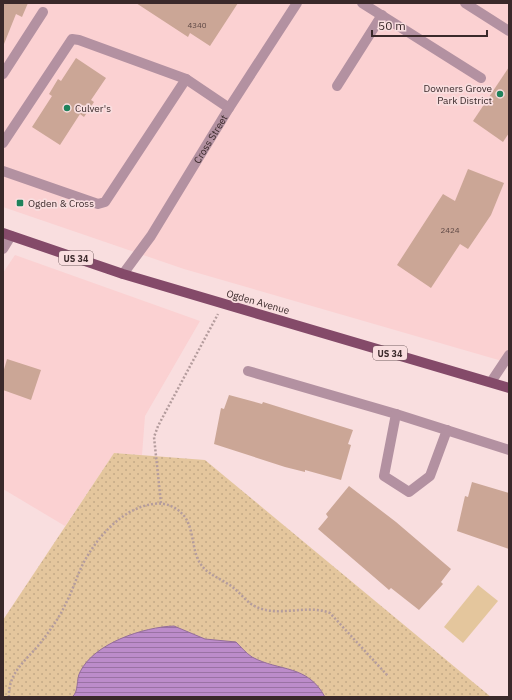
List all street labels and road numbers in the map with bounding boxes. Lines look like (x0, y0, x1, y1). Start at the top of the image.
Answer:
street label: Cross Street (190, 112, 230, 166)
road number: US 34 (59, 251, 93, 265)
street label: Ogden Avenue (225, 287, 292, 317)
road number: US 34 (373, 346, 407, 360)

